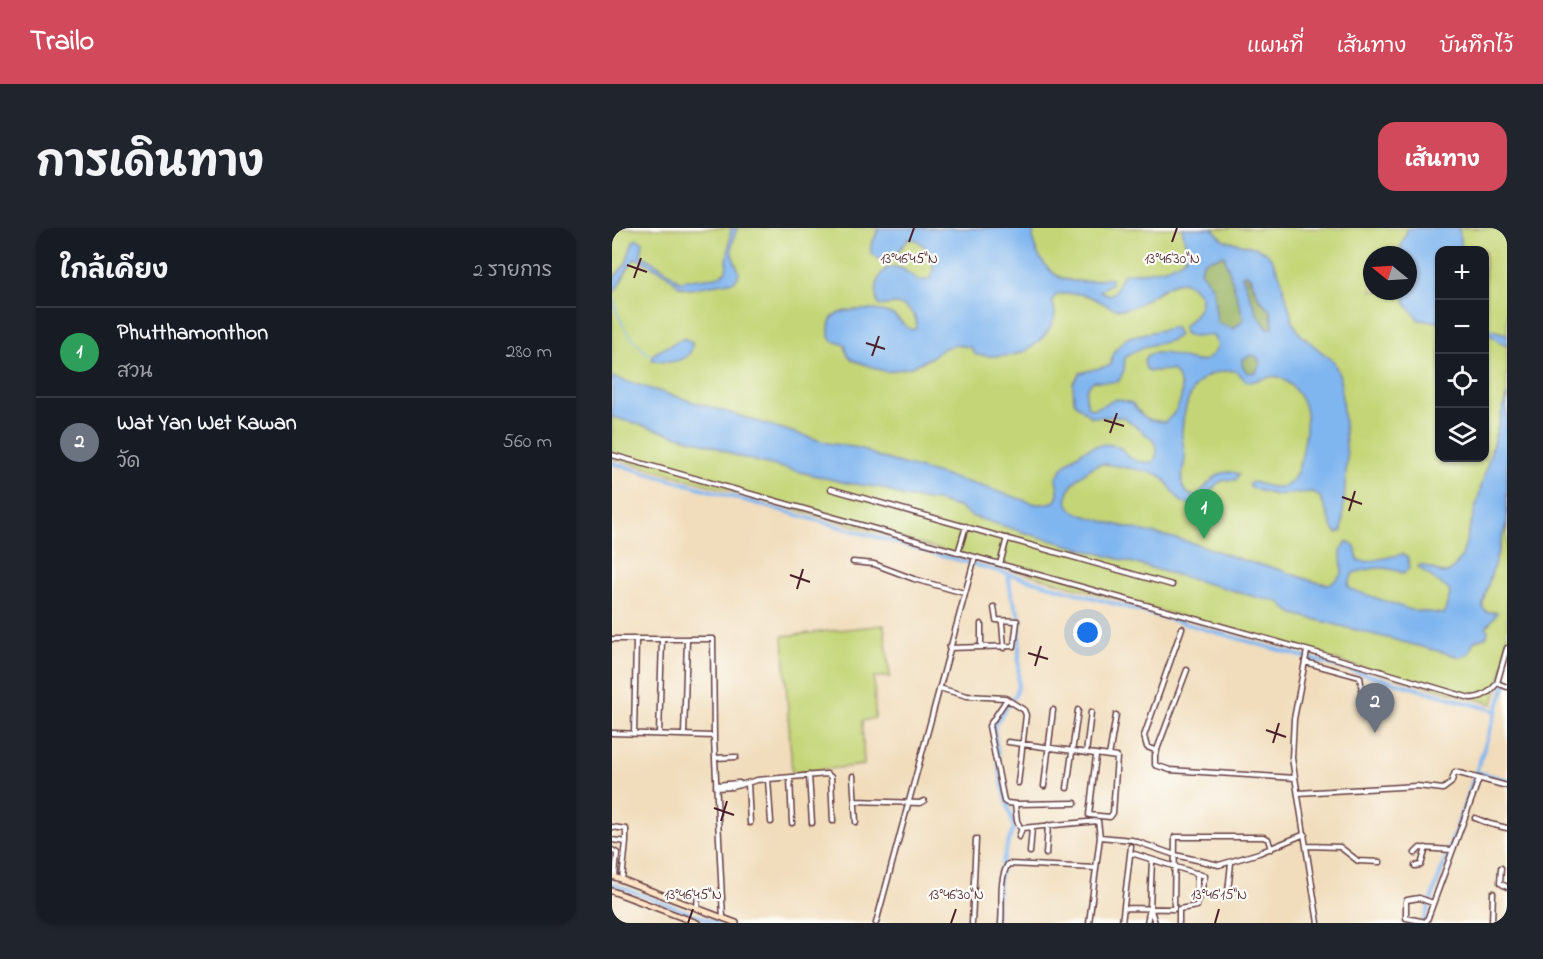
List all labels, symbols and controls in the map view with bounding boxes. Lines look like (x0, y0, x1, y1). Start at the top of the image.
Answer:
text: Trailo (30, 22, 94, 63)
text: แผนที่ (1247, 32, 1304, 62)
text: เส้นทาง (1337, 32, 1406, 62)
text: บันทึกไว้ (1439, 32, 1513, 62)
button: เส้นทาง (1378, 122, 1507, 191)
text: การเดินทาง (36, 134, 264, 195)
north arrow (1363, 246, 1417, 300)
map controls (1435, 246, 1489, 462)
button: + (1435, 246, 1489, 300)
text: 13°46'45"N (880, 248, 938, 270)
text: 13°46'30"N (1144, 248, 1200, 270)
text: ใกล้เคียง (60, 253, 168, 291)
text: 2 รายการ (473, 257, 552, 286)
button: − (1435, 300, 1489, 354)
text: Phutthamonthon (117, 318, 268, 350)
text: 1 (76, 338, 83, 367)
text: 280 m (505, 338, 552, 367)
button: locate (1435, 354, 1489, 408)
text: สวน (117, 358, 153, 387)
text: Wat Yan Wet Kawan (117, 408, 297, 440)
button: layers (1435, 408, 1489, 462)
text: 2 (75, 428, 84, 457)
text: 560 m (503, 428, 552, 457)
text: วัด (117, 448, 140, 477)
pin: 1 (1184, 490, 1224, 539)
your location (1073, 618, 1102, 647)
pin: 2 (1356, 684, 1395, 733)
text: 13°46'45"N (664, 884, 722, 906)
text: 13°46'30"N (928, 884, 984, 906)
text: 13°46'15"N (1191, 884, 1247, 906)

